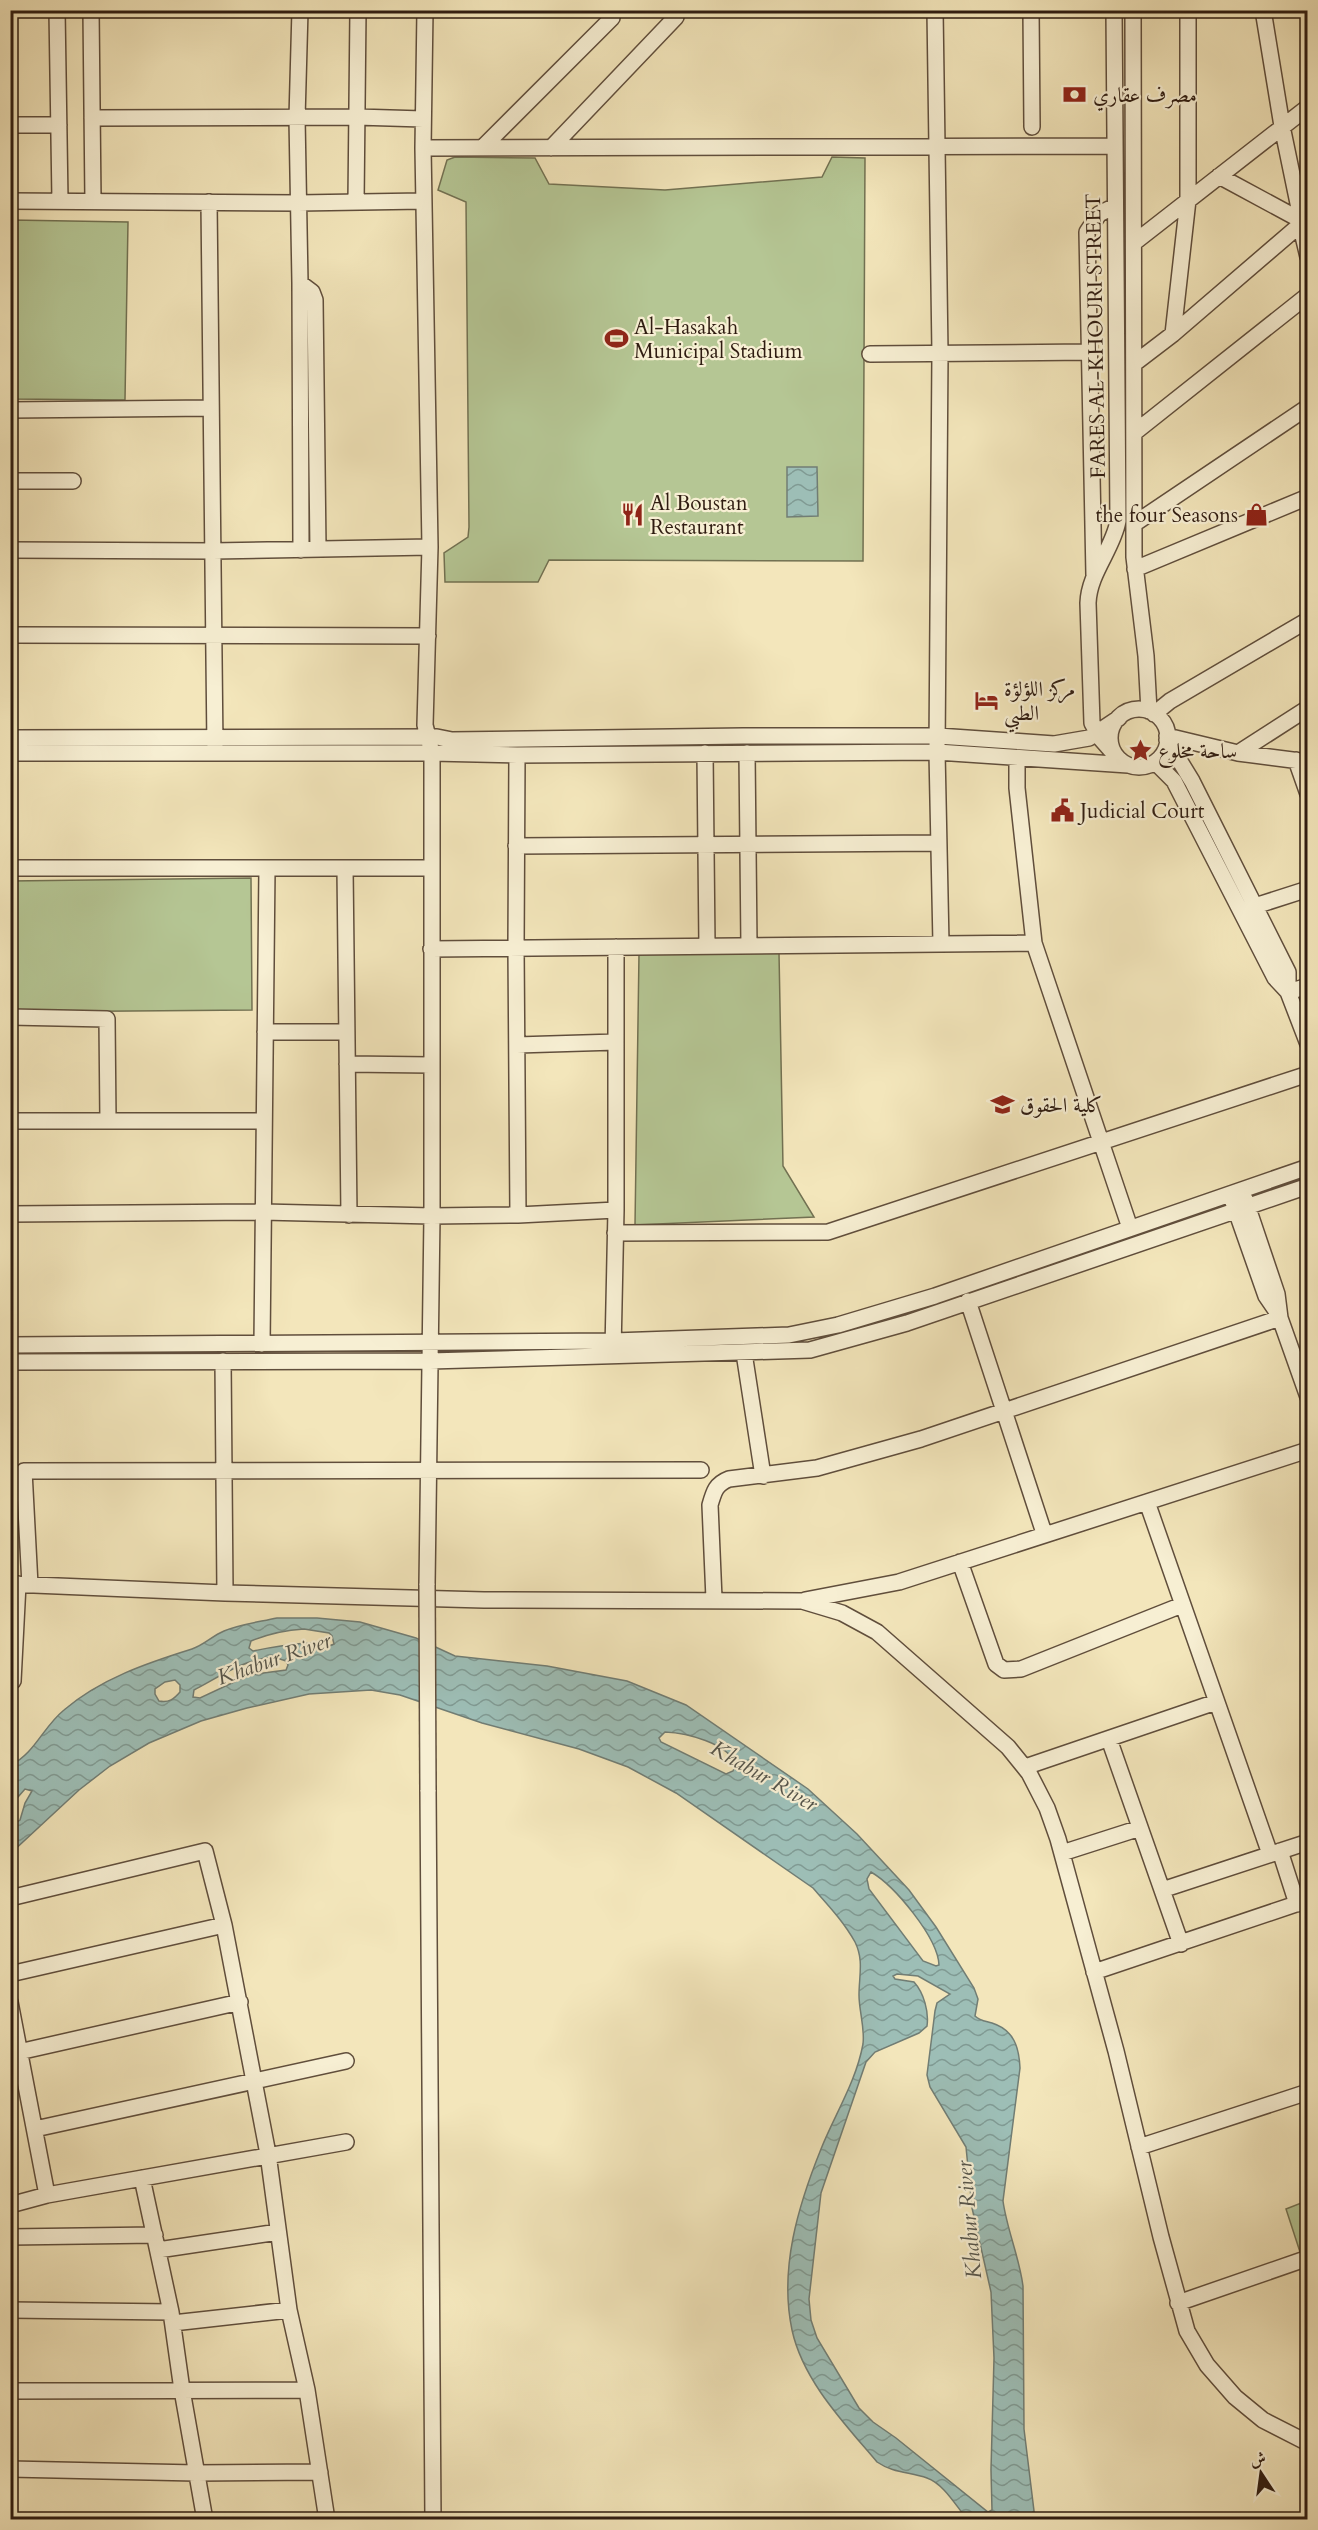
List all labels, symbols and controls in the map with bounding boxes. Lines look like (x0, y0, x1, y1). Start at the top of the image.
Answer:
place label: مصرف عقاري (1093, 81, 1197, 111)
bank icon: مصرف عقاري (1062, 82, 1088, 108)
street label: FARES AL-KHOURI STREET (1079, 193, 1113, 479)
place label: Al-Hasakah Municipal Stadium (634, 313, 803, 366)
sports icon: Al-Hasakah Municipal Stadium (603, 326, 629, 352)
place label: Al Boustan Restaurant (650, 489, 748, 542)
place label: the four Seasons (1096, 501, 1238, 530)
restaurant icon: Al Boustan Restaurant (619, 502, 645, 528)
shop icon: the four Seasons (1243, 502, 1269, 528)
place label: مركز اللؤلؤة الطبي (1004, 675, 1075, 733)
hotel icon: مركز اللؤلؤة الطبي (973, 688, 999, 714)
place label: ساحة مخلوع (1158, 737, 1237, 769)
place icon: ساحة مخلوع (1127, 738, 1153, 764)
place label: Judicial Court (1077, 797, 1205, 826)
public building icon: Judicial Court (1049, 798, 1075, 824)
place label: كلية الحقوق (1020, 1091, 1102, 1120)
school or university icon: كلية الحقوق (989, 1092, 1015, 1118)
water label: Khabur River (213, 1625, 336, 1693)
water label: Khabur River (705, 1733, 824, 1819)
water label: Khabur River (949, 2159, 989, 2281)
north arrow (1231, 2443, 1291, 2503)
text: ش (1248, 2447, 1268, 2472)

